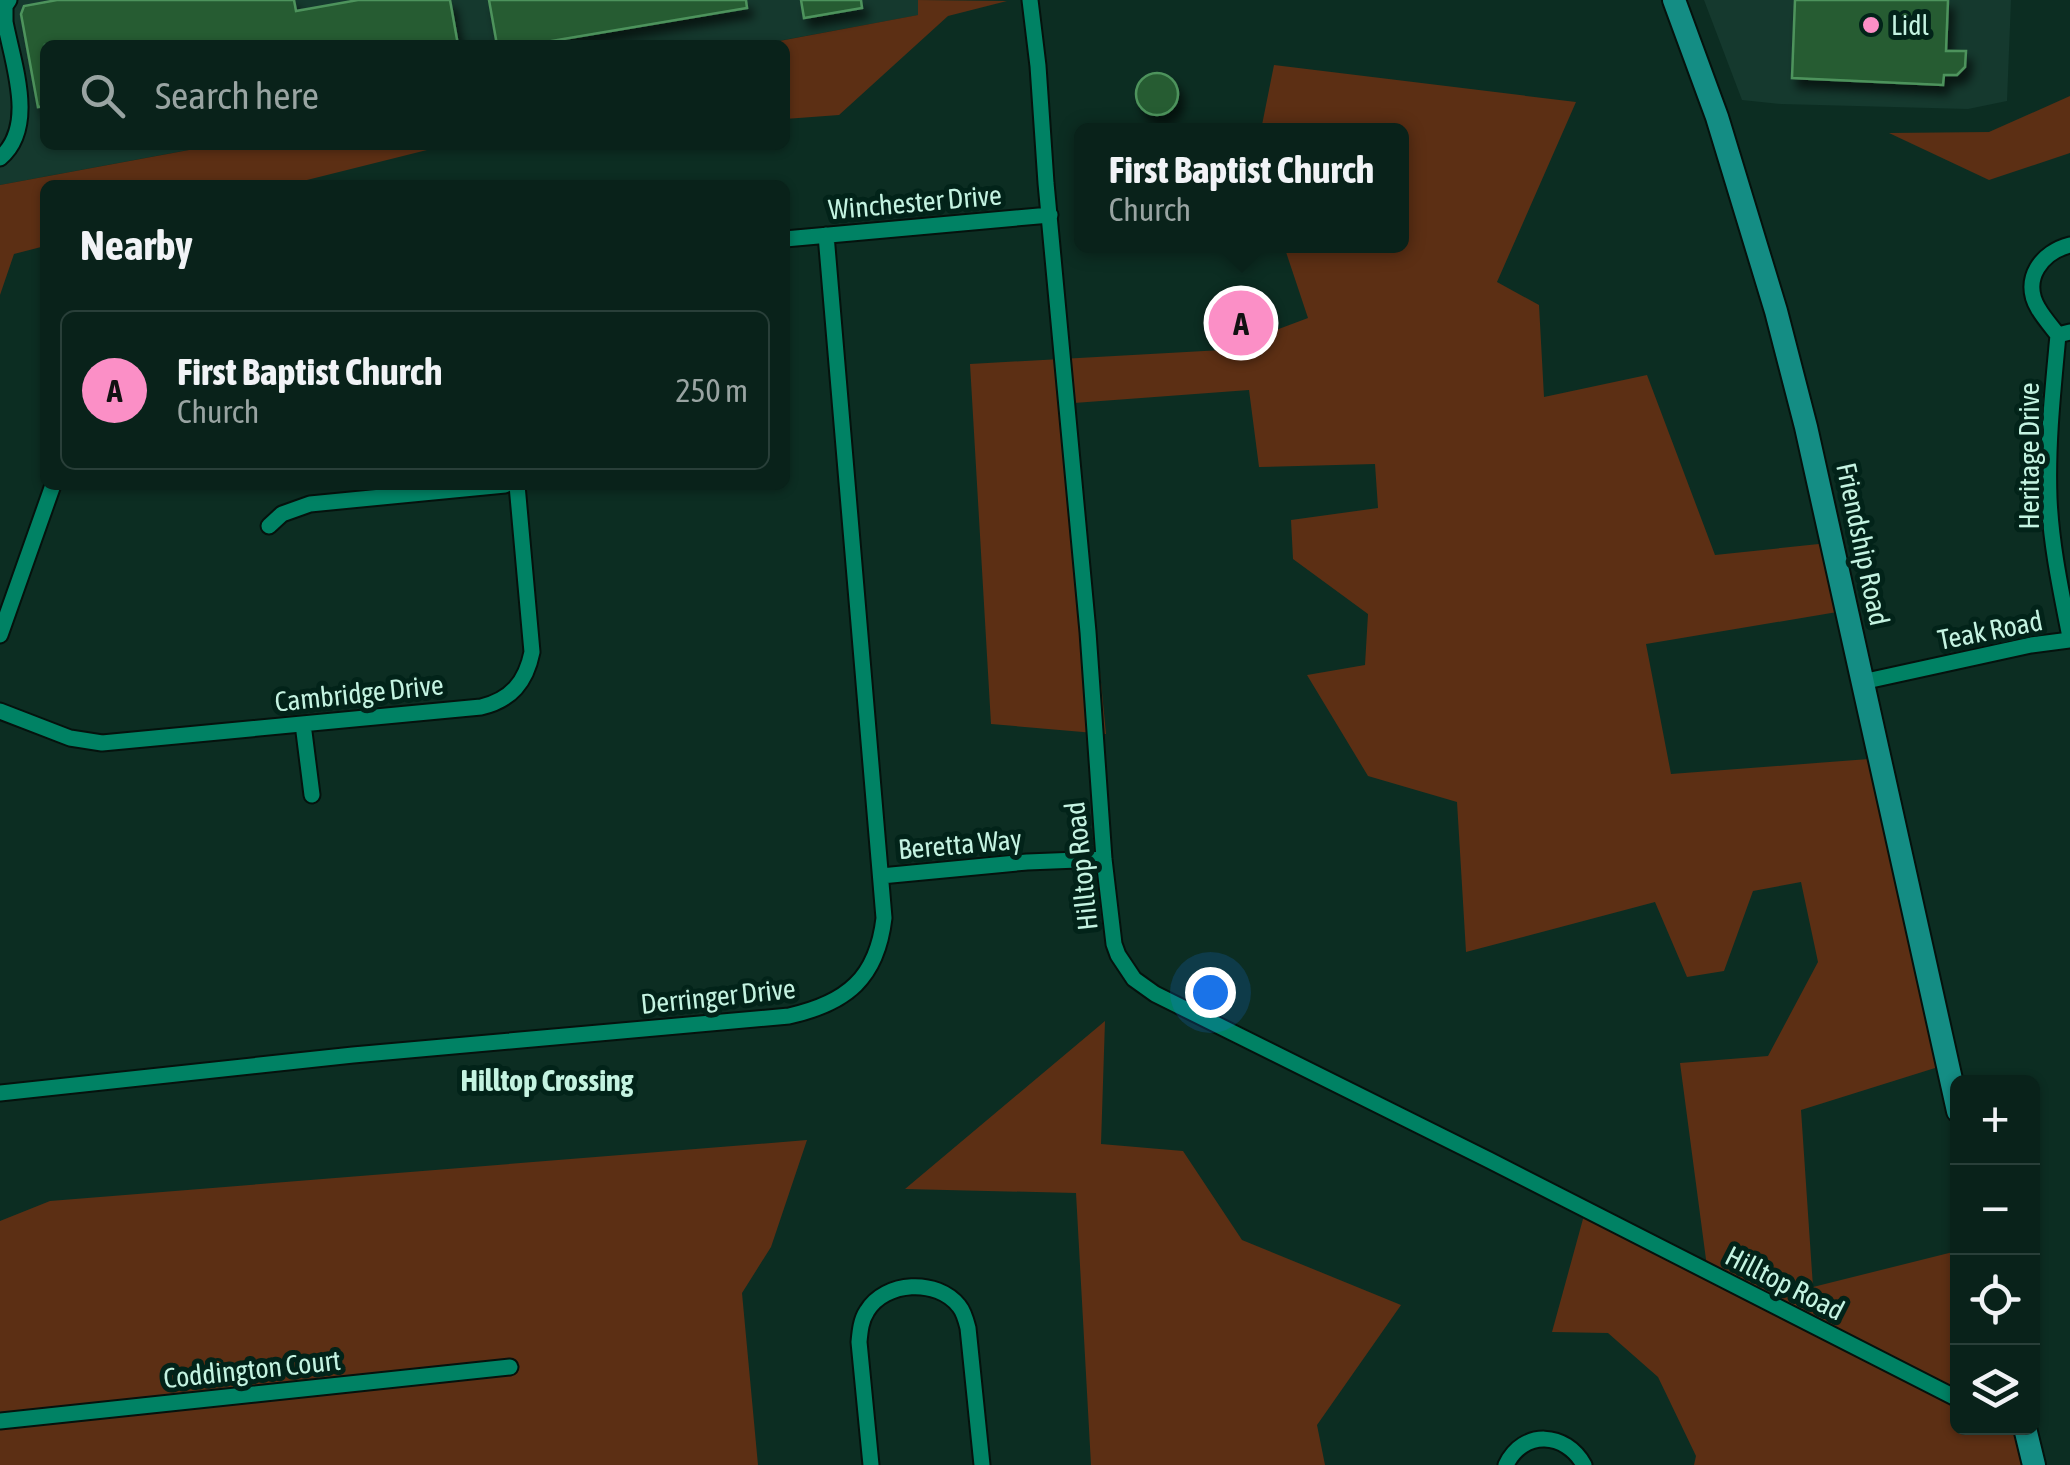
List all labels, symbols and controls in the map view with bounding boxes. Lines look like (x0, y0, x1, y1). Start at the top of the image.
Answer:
place label: Lidl (1891, 9, 1930, 41)
marker: Lidl (1860, 14, 1882, 36)
search box (40, 40, 790, 150)
icon: search (75, 68, 130, 123)
text: Search here (155, 74, 319, 117)
popup (1074, 123, 1409, 253)
text: First Baptist Church (1109, 148, 1374, 191)
street label: Winchester Drive (827, 178, 1003, 226)
text: Church (1109, 191, 1191, 228)
text: Nearby (80, 221, 193, 269)
pin: A (1208, 286, 1274, 360)
text: First Baptist Church (177, 350, 442, 393)
text: A (107, 372, 122, 409)
text: 250 m (675, 372, 748, 409)
street label: Heritage Drive (2013, 382, 2045, 530)
text: Church (177, 393, 259, 430)
street label: Friendship Road (1830, 460, 1896, 628)
street label: Teak Road (1935, 604, 2045, 656)
street label: Cambridge Drive (273, 668, 445, 718)
street label: Hilltop Road (1058, 800, 1104, 932)
street label: Beretta Way (897, 823, 1023, 865)
your location (1185, 967, 1236, 1018)
street label: Derringer Drive (639, 972, 797, 1020)
district label: Hilltop Crossing (461, 1063, 634, 1097)
map controls (1950, 1075, 2040, 1435)
button: + (1950, 1075, 2040, 1165)
button: − (1950, 1165, 2040, 1255)
street label: Hilltop Road (1720, 1239, 1850, 1327)
button: locate (1950, 1255, 2040, 1345)
street label: Coddington Court (162, 1344, 342, 1394)
button: layers (1950, 1345, 2040, 1435)

